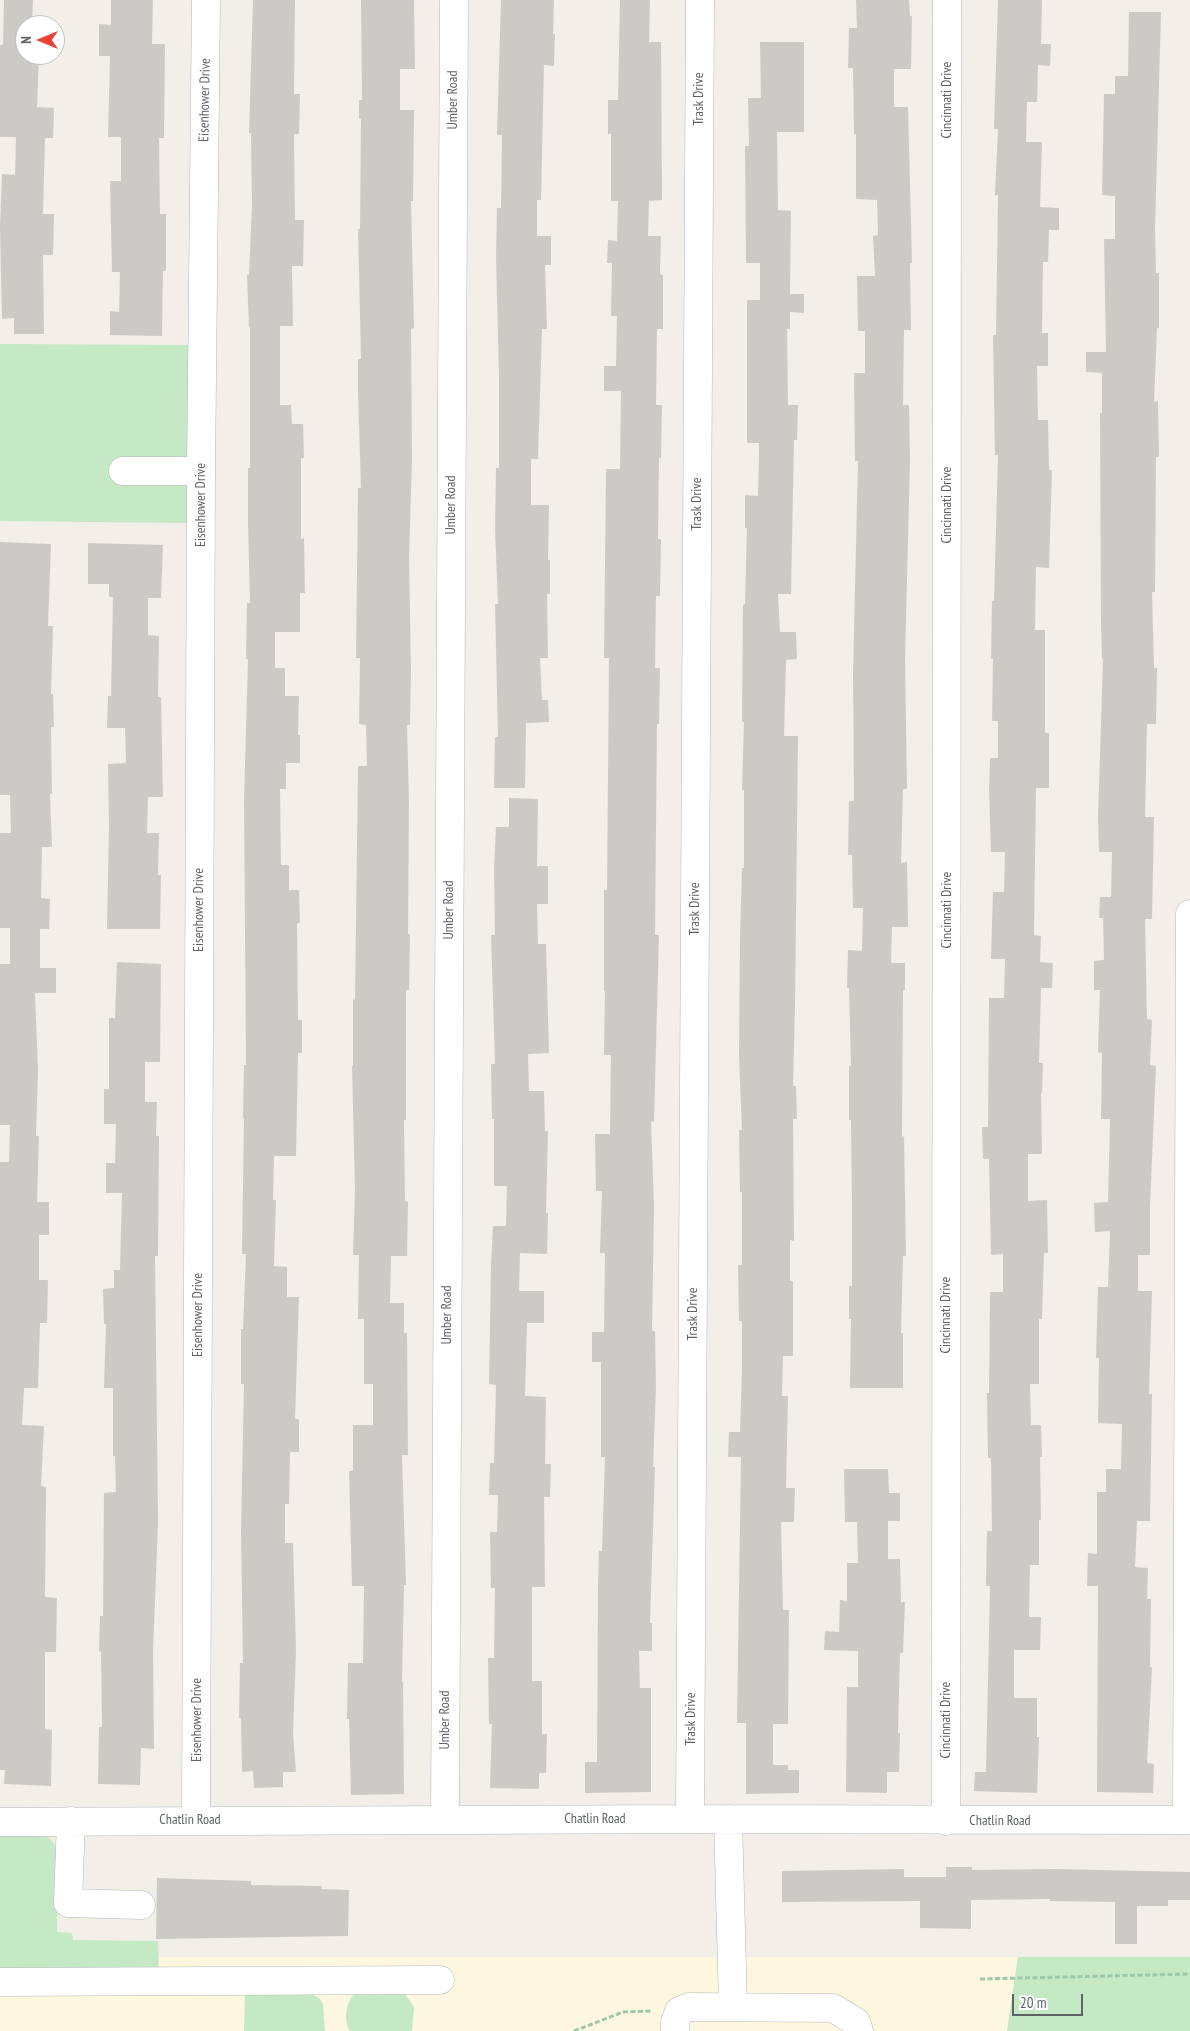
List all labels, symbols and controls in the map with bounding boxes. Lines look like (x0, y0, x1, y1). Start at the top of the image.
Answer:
north arrow (15, 15, 65, 65)
text: N (17, 36, 35, 44)
street label: Eisenhower Drive (196, 58, 214, 142)
street label: Cincinnati Drive (939, 62, 955, 138)
street label: Umber Road (445, 71, 461, 129)
street label: Trask Drive (691, 72, 707, 126)
street label: Eisenhower Drive (193, 463, 209, 547)
street label: Cincinnati Drive (939, 467, 955, 543)
street label: Umber Road (443, 476, 459, 534)
street label: Trask Drive (689, 477, 705, 531)
street label: Eisenhower Drive (191, 868, 207, 952)
street label: Cincinnati Drive (939, 872, 955, 948)
street label: Umber Road (441, 881, 457, 939)
street label: Trask Drive (687, 882, 703, 936)
street label: Eisenhower Drive (190, 1273, 206, 1357)
street label: Cincinnati Drive (938, 1277, 954, 1353)
street label: Umber Road (439, 1286, 455, 1344)
street label: Trask Drive (685, 1287, 701, 1341)
street label: Eisenhower Drive (189, 1678, 205, 1762)
street label: Cincinnati Drive (938, 1682, 954, 1758)
street label: Umber Road (437, 1691, 453, 1749)
street label: Trask Drive (683, 1692, 699, 1746)
street label: Chatlin Road (564, 1811, 626, 1827)
street label: Chatlin Road (159, 1812, 221, 1828)
street label: Chatlin Road (969, 1813, 1031, 1829)
scale bar (1015, 1984, 1086, 2016)
text: 20 m (1020, 1993, 1046, 2012)

